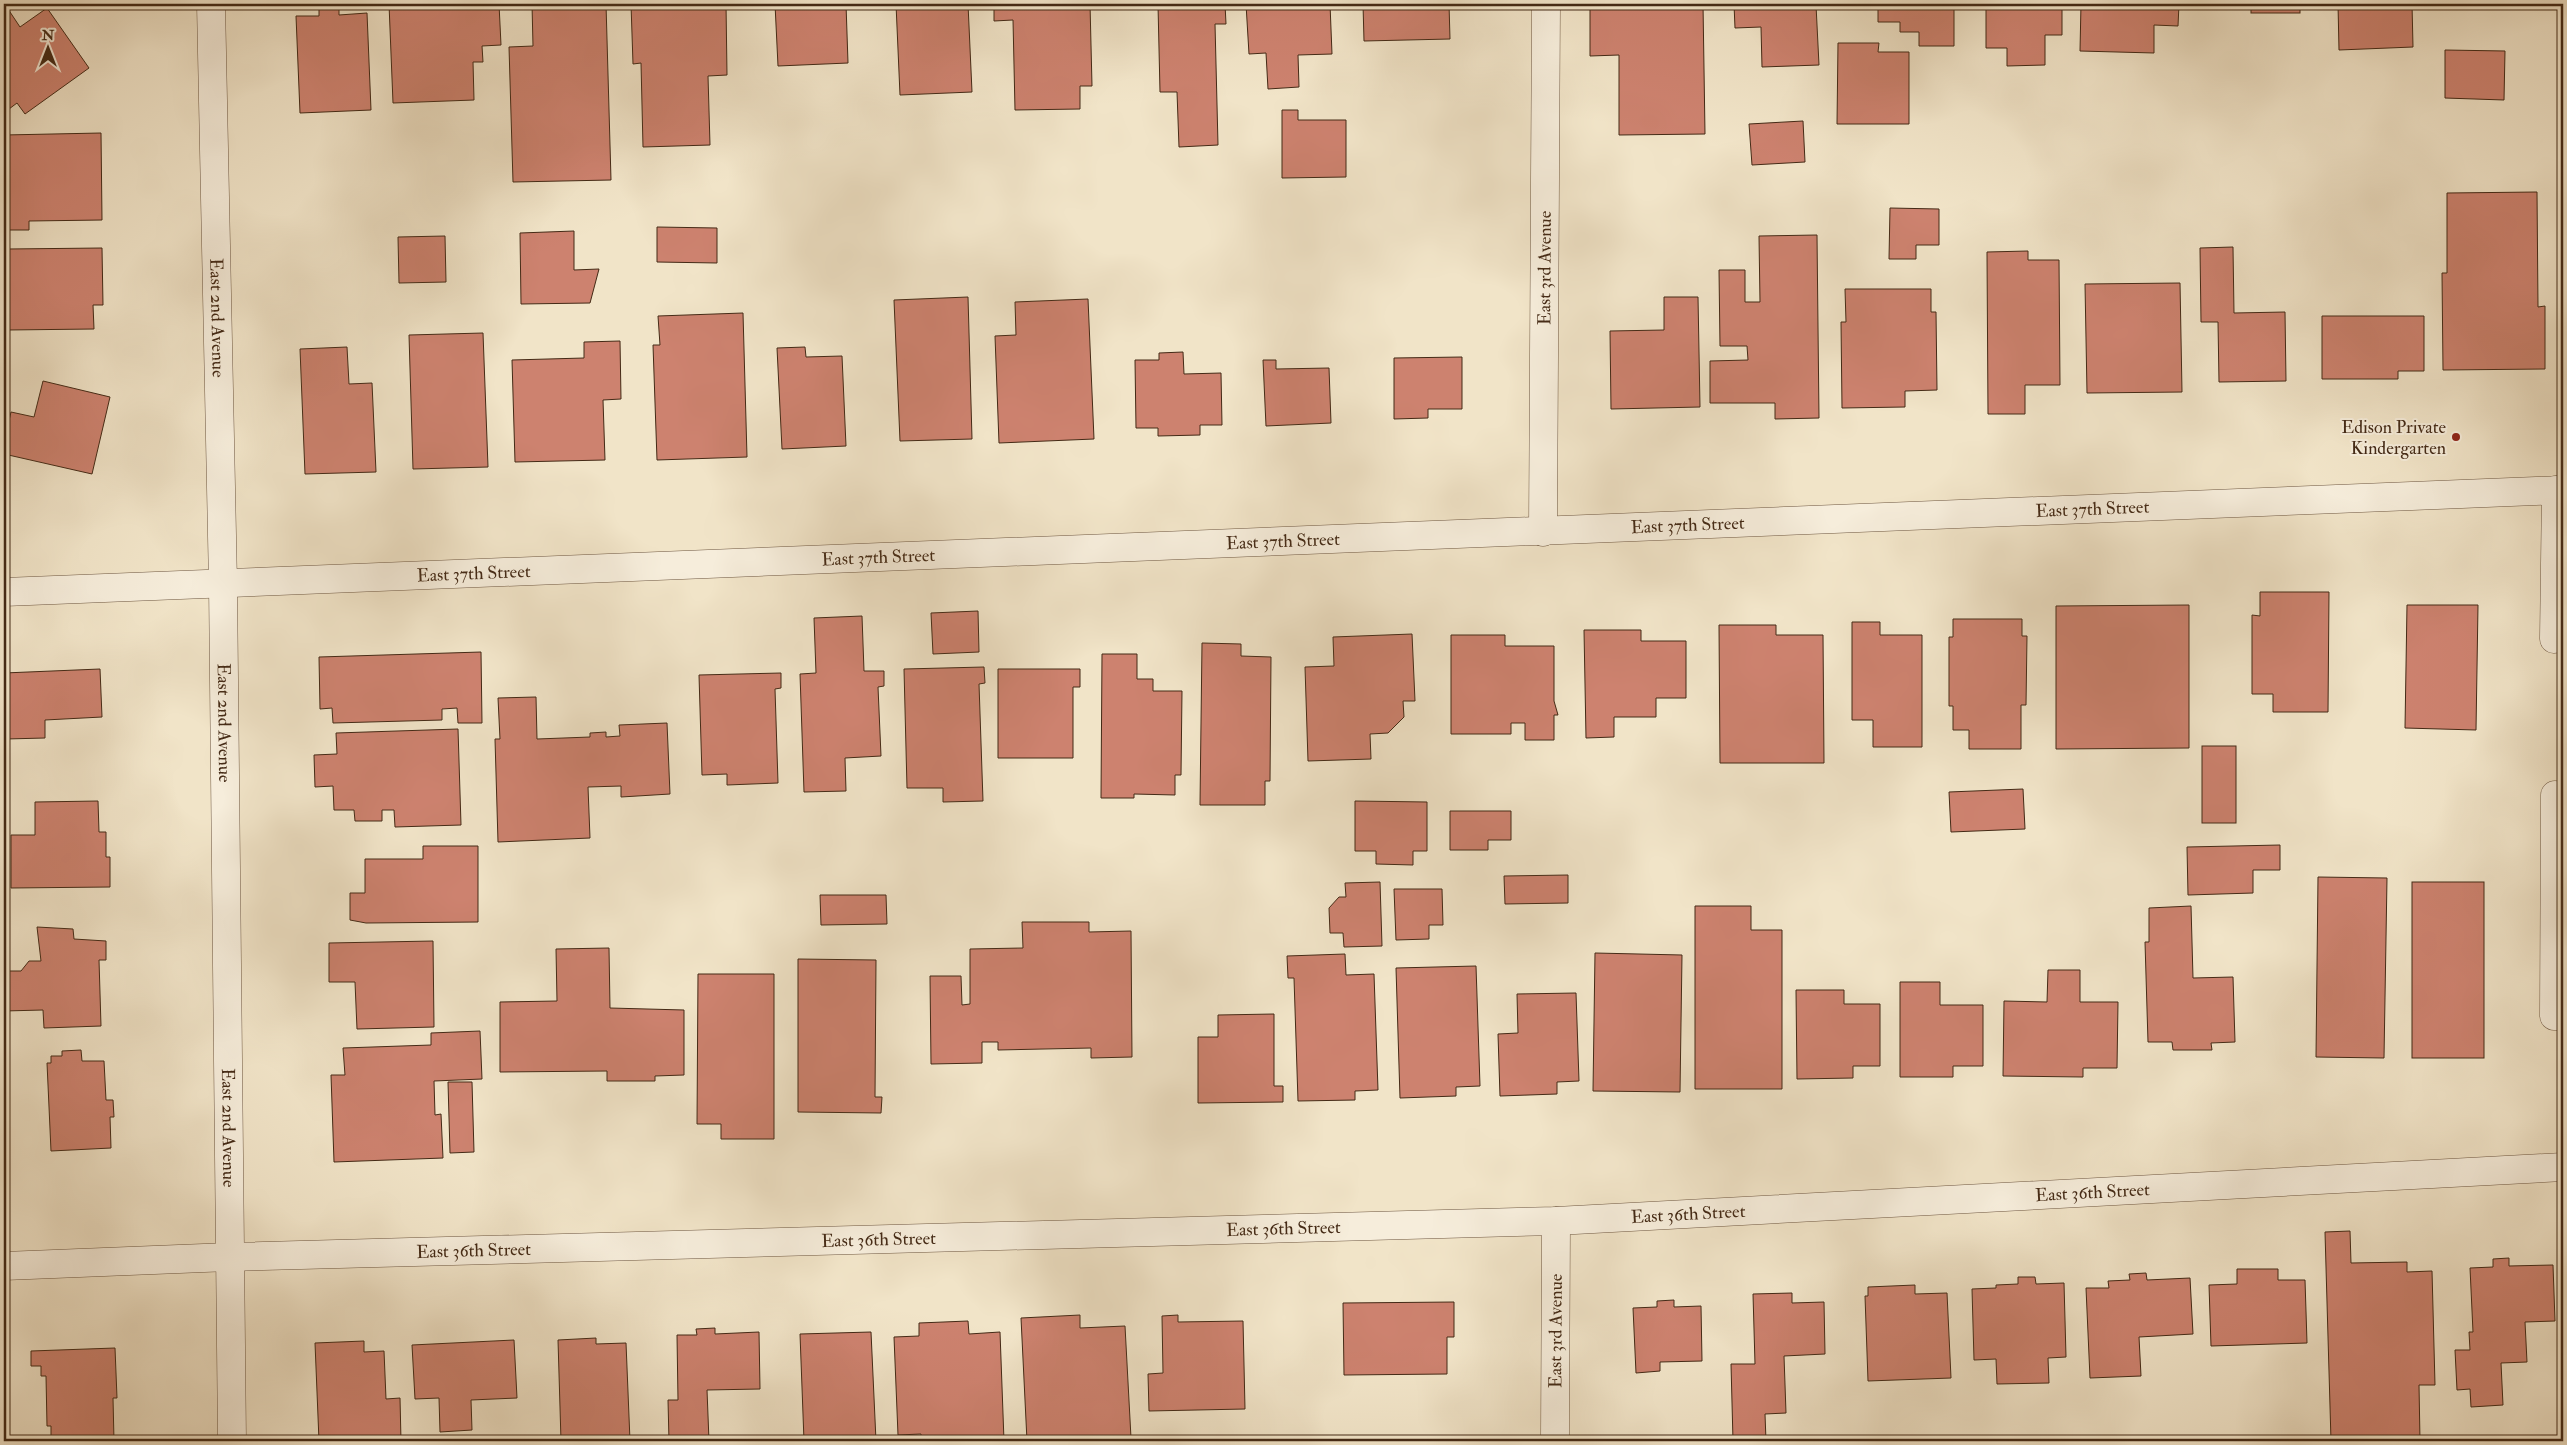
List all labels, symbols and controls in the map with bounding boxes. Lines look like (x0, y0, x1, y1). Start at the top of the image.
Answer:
north arrow (22, 22, 72, 72)
text: N (41, 27, 55, 44)
street label: East 3rd Avenue (1533, 210, 1556, 325)
street label: East 2nd Avenue (205, 258, 230, 378)
place label: Edison Private Kindergarten (2341, 416, 2446, 460)
marker: Edison Private Kindergarten (2450, 431, 2462, 443)
street label: East 37th Street (2035, 495, 2150, 523)
street label: East 37th Street (1630, 511, 1745, 539)
street label: East 37th Street (1226, 527, 1340, 555)
street label: East 37th Street (821, 543, 936, 571)
street label: East 37th Street (416, 560, 531, 587)
street label: East 2nd Avenue (212, 663, 237, 783)
street label: East 2nd Avenue (217, 1068, 241, 1188)
street label: East 36th Street (2035, 1178, 2151, 1207)
street label: East 36th Street (1630, 1199, 1746, 1228)
street label: East 36th Street (1226, 1215, 1341, 1241)
street label: East 36th Street (821, 1226, 936, 1252)
street label: East 36th Street (416, 1237, 532, 1263)
street label: East 3rd Avenue (1544, 1273, 1567, 1388)

